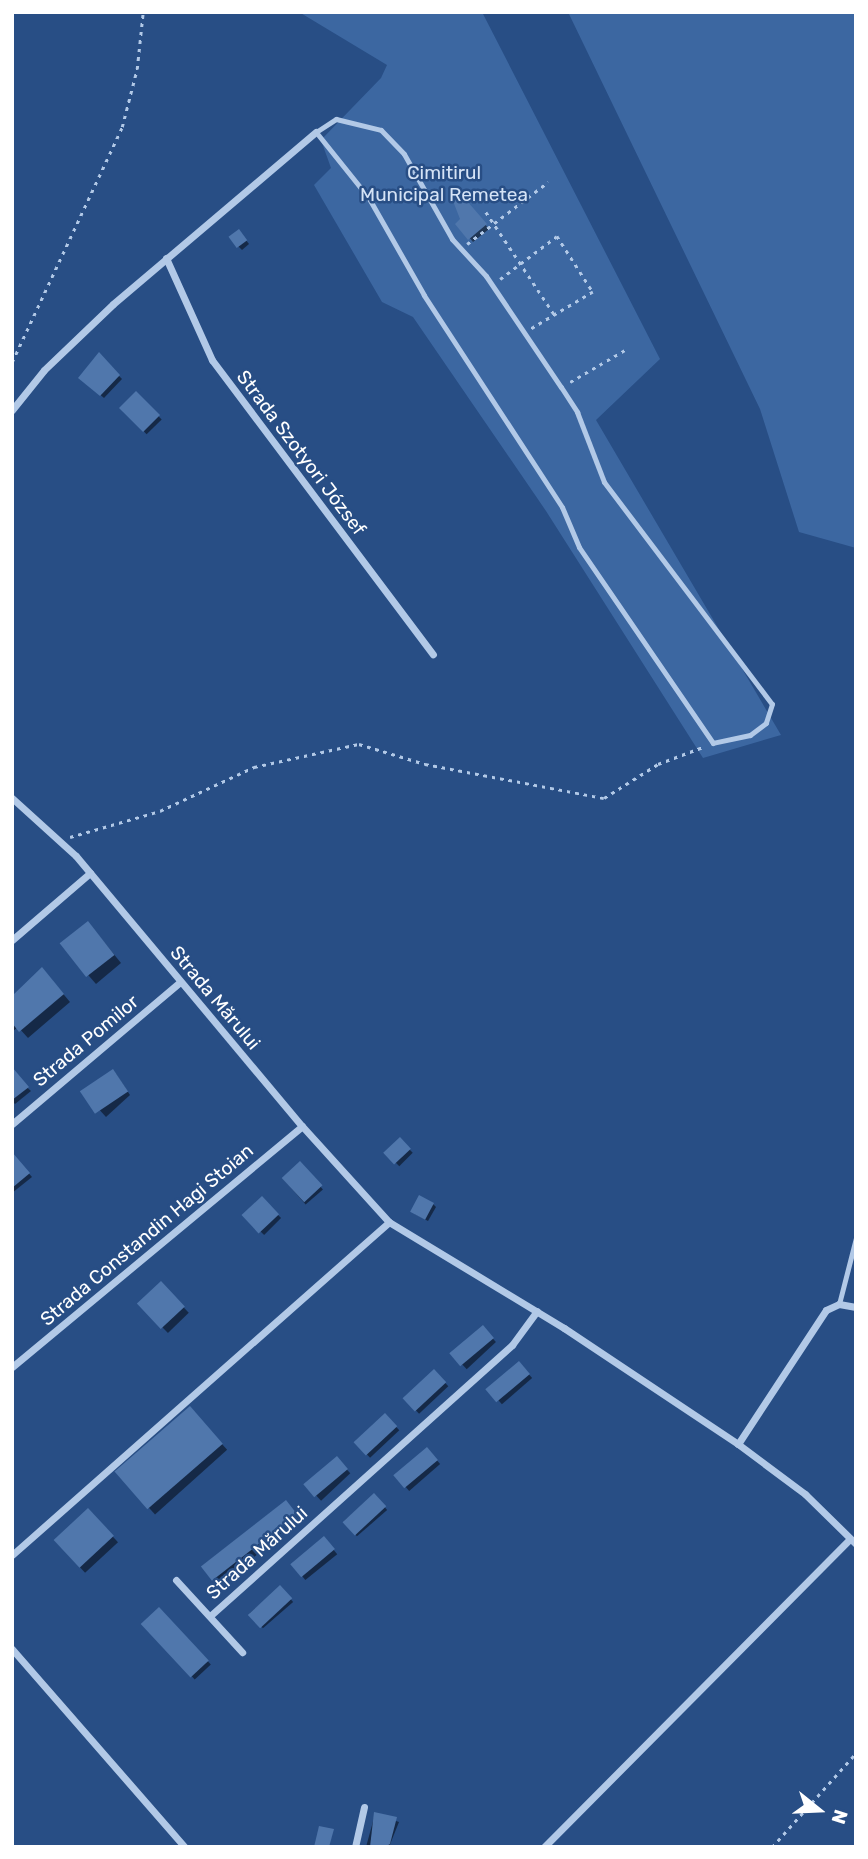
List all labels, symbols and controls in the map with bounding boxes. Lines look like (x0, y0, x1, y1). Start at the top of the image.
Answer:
park label: Cimitirul Municipal Remetea (360, 162, 528, 206)
street label: Strada Szotyori József (232, 366, 370, 540)
street label: Strada Mărului (165, 942, 265, 1054)
street label: Strada Pomilor (29, 990, 143, 1092)
street label: Strada Constandin Hagi Stoian (36, 1139, 258, 1331)
street label: Strada Mărului (202, 1502, 312, 1604)
north arrow (784, 1775, 854, 1845)
text: N (826, 1807, 852, 1827)

